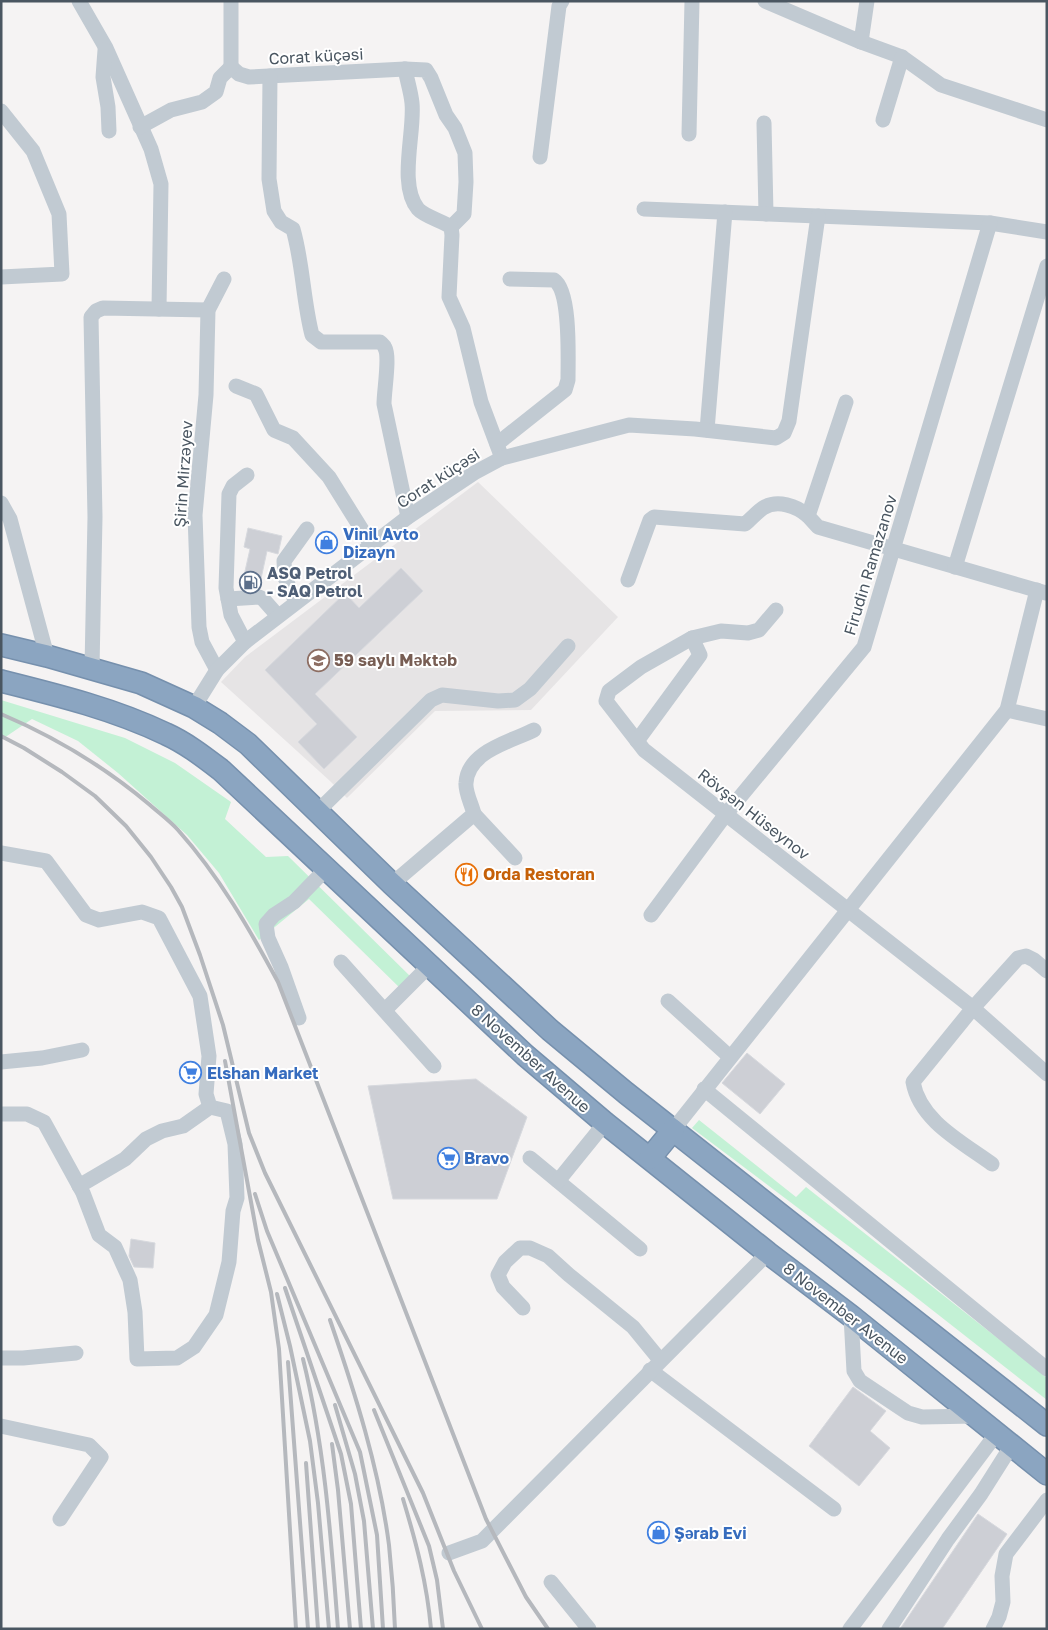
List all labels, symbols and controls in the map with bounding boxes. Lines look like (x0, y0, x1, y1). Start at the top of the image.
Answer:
street label: Corat küçəsi (268, 44, 364, 68)
street label: Şirin Mirzəyev (169, 420, 197, 528)
street label: Corat küçəsi (393, 444, 483, 512)
street label: Firudin Ramazanov (839, 492, 901, 638)
place label: Vinil Avto Dizayn (343, 524, 419, 562)
shop icon: Vinil Avto Dizayn (315, 531, 339, 555)
place label: ASQ Petrol - SAQ Petrol (267, 563, 363, 601)
fuel station icon: ASQ Petrol - SAQ Petrol (239, 570, 263, 594)
school or university icon: 59 saylı Məktəb (306, 648, 330, 672)
place label: 59 saylı Məktəb (334, 650, 457, 670)
street label: Rövşən Hüseynov (694, 764, 814, 864)
restaurant icon: Orda Restoran (455, 862, 479, 886)
place label: Orda Restoran (483, 864, 595, 884)
street label: 8 November Avenue (467, 999, 595, 1117)
supermarket icon: Elshan Market (179, 1061, 203, 1085)
place label: Elshan Market (207, 1063, 318, 1083)
supermarket icon: Bravo (436, 1146, 460, 1170)
place label: Bravo (464, 1148, 510, 1168)
street label: 8 November Avenue (780, 1258, 912, 1368)
shop icon: Şərab Evi (646, 1521, 670, 1545)
place label: Şərab Evi (674, 1523, 747, 1543)

